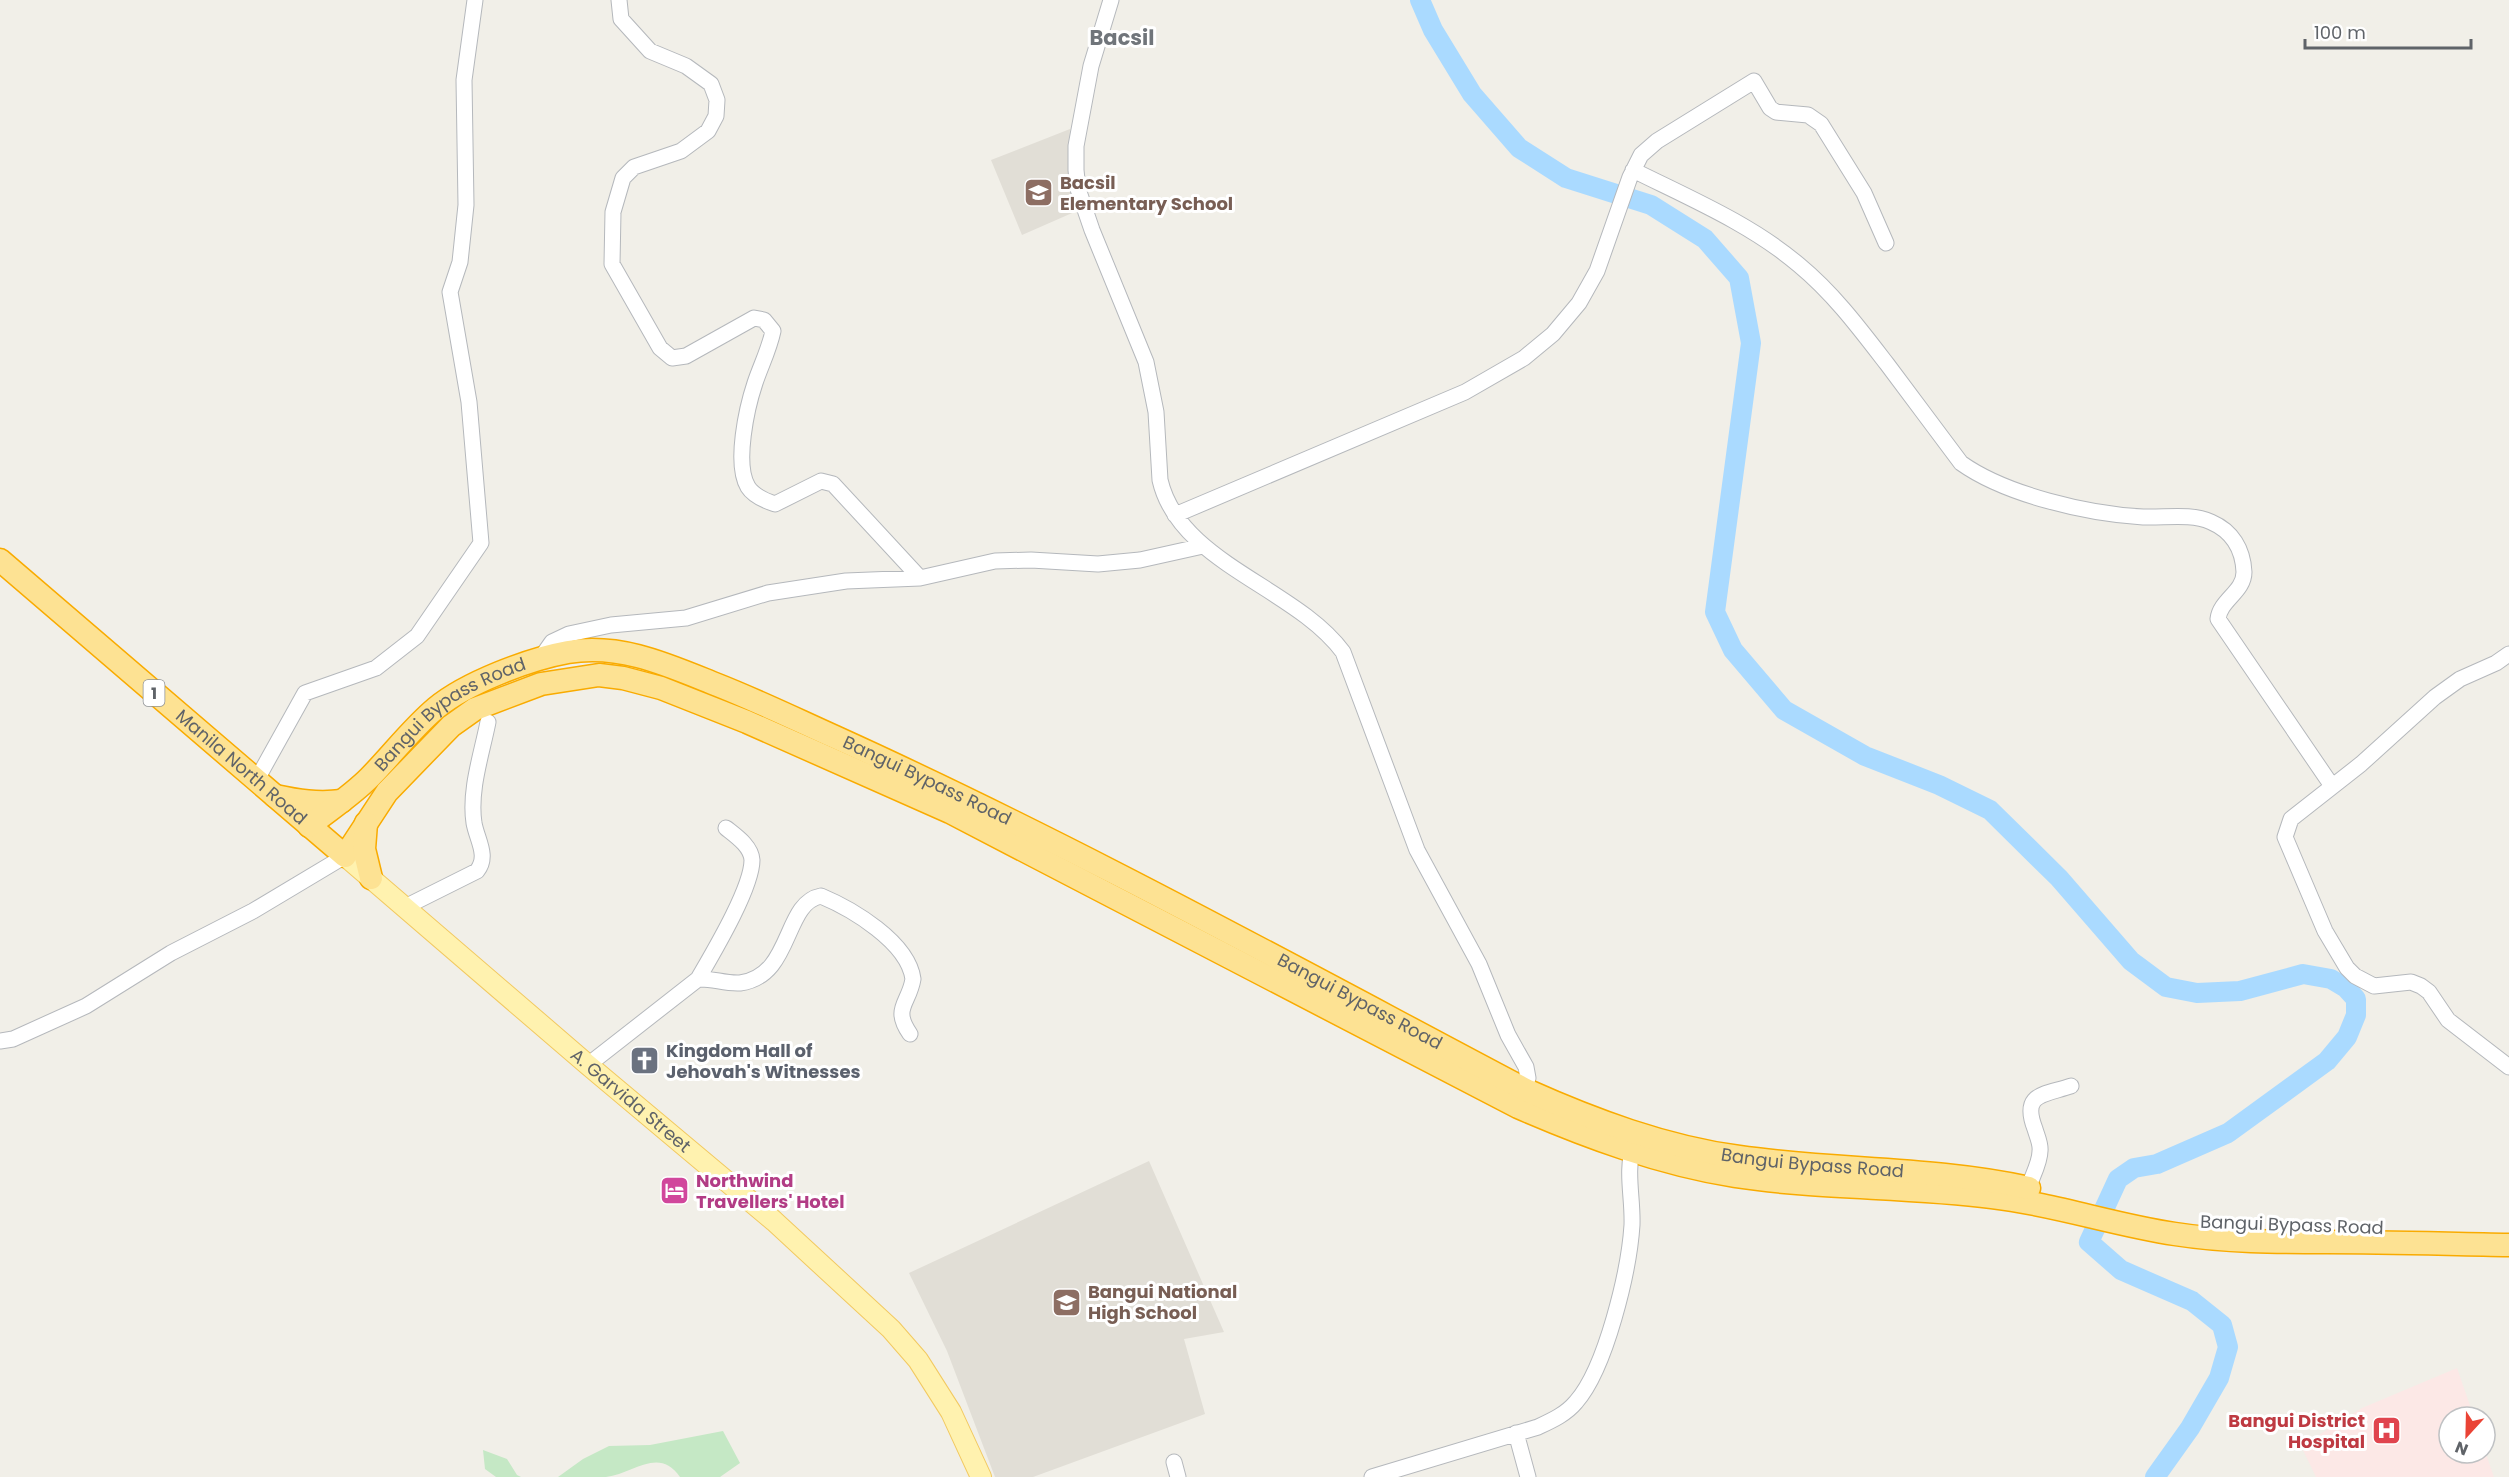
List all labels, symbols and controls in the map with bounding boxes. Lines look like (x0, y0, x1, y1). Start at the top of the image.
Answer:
scale bar (2305, 12, 2472, 50)
text: 100 m (2314, 20, 2366, 45)
district label: Bacsil (1090, 23, 1154, 52)
place label: Bacsil Elementary School (1060, 170, 1233, 216)
school or university icon: Bacsil Elementary School (1023, 177, 1055, 209)
street label: Bangui Bypass Road (369, 651, 529, 777)
road number: 1 (144, 680, 164, 706)
street label: Manila North Road (171, 703, 313, 830)
street label: Bangui Bypass Road (839, 729, 1016, 831)
street label: Bangui Bypass Road (1273, 947, 1447, 1055)
place label: Kingdom Hall of Jehovah's Witnesses (666, 1038, 861, 1084)
street label: A. Garvida Street (565, 1042, 696, 1158)
church icon: Kingdom Hall of Jehovah's Witnesses (629, 1045, 661, 1077)
street label: Bangui Bypass Road (1719, 1141, 1905, 1183)
place label: Northwind Travellers' Hotel (696, 1168, 845, 1214)
hotel icon: Northwind Travellers' Hotel (659, 1175, 691, 1207)
street label: Bangui Bypass Road (2200, 1209, 2384, 1240)
place label: Bangui National High School (1088, 1279, 1237, 1325)
school or university icon: Bangui National High School (1051, 1286, 1083, 1318)
north arrow (2437, 1405, 2497, 1465)
place label: Bangui District Hospital (2228, 1408, 2365, 1454)
hospital icon: Bangui District Hospital (2370, 1415, 2402, 1447)
text: N (2452, 1436, 2471, 1461)

